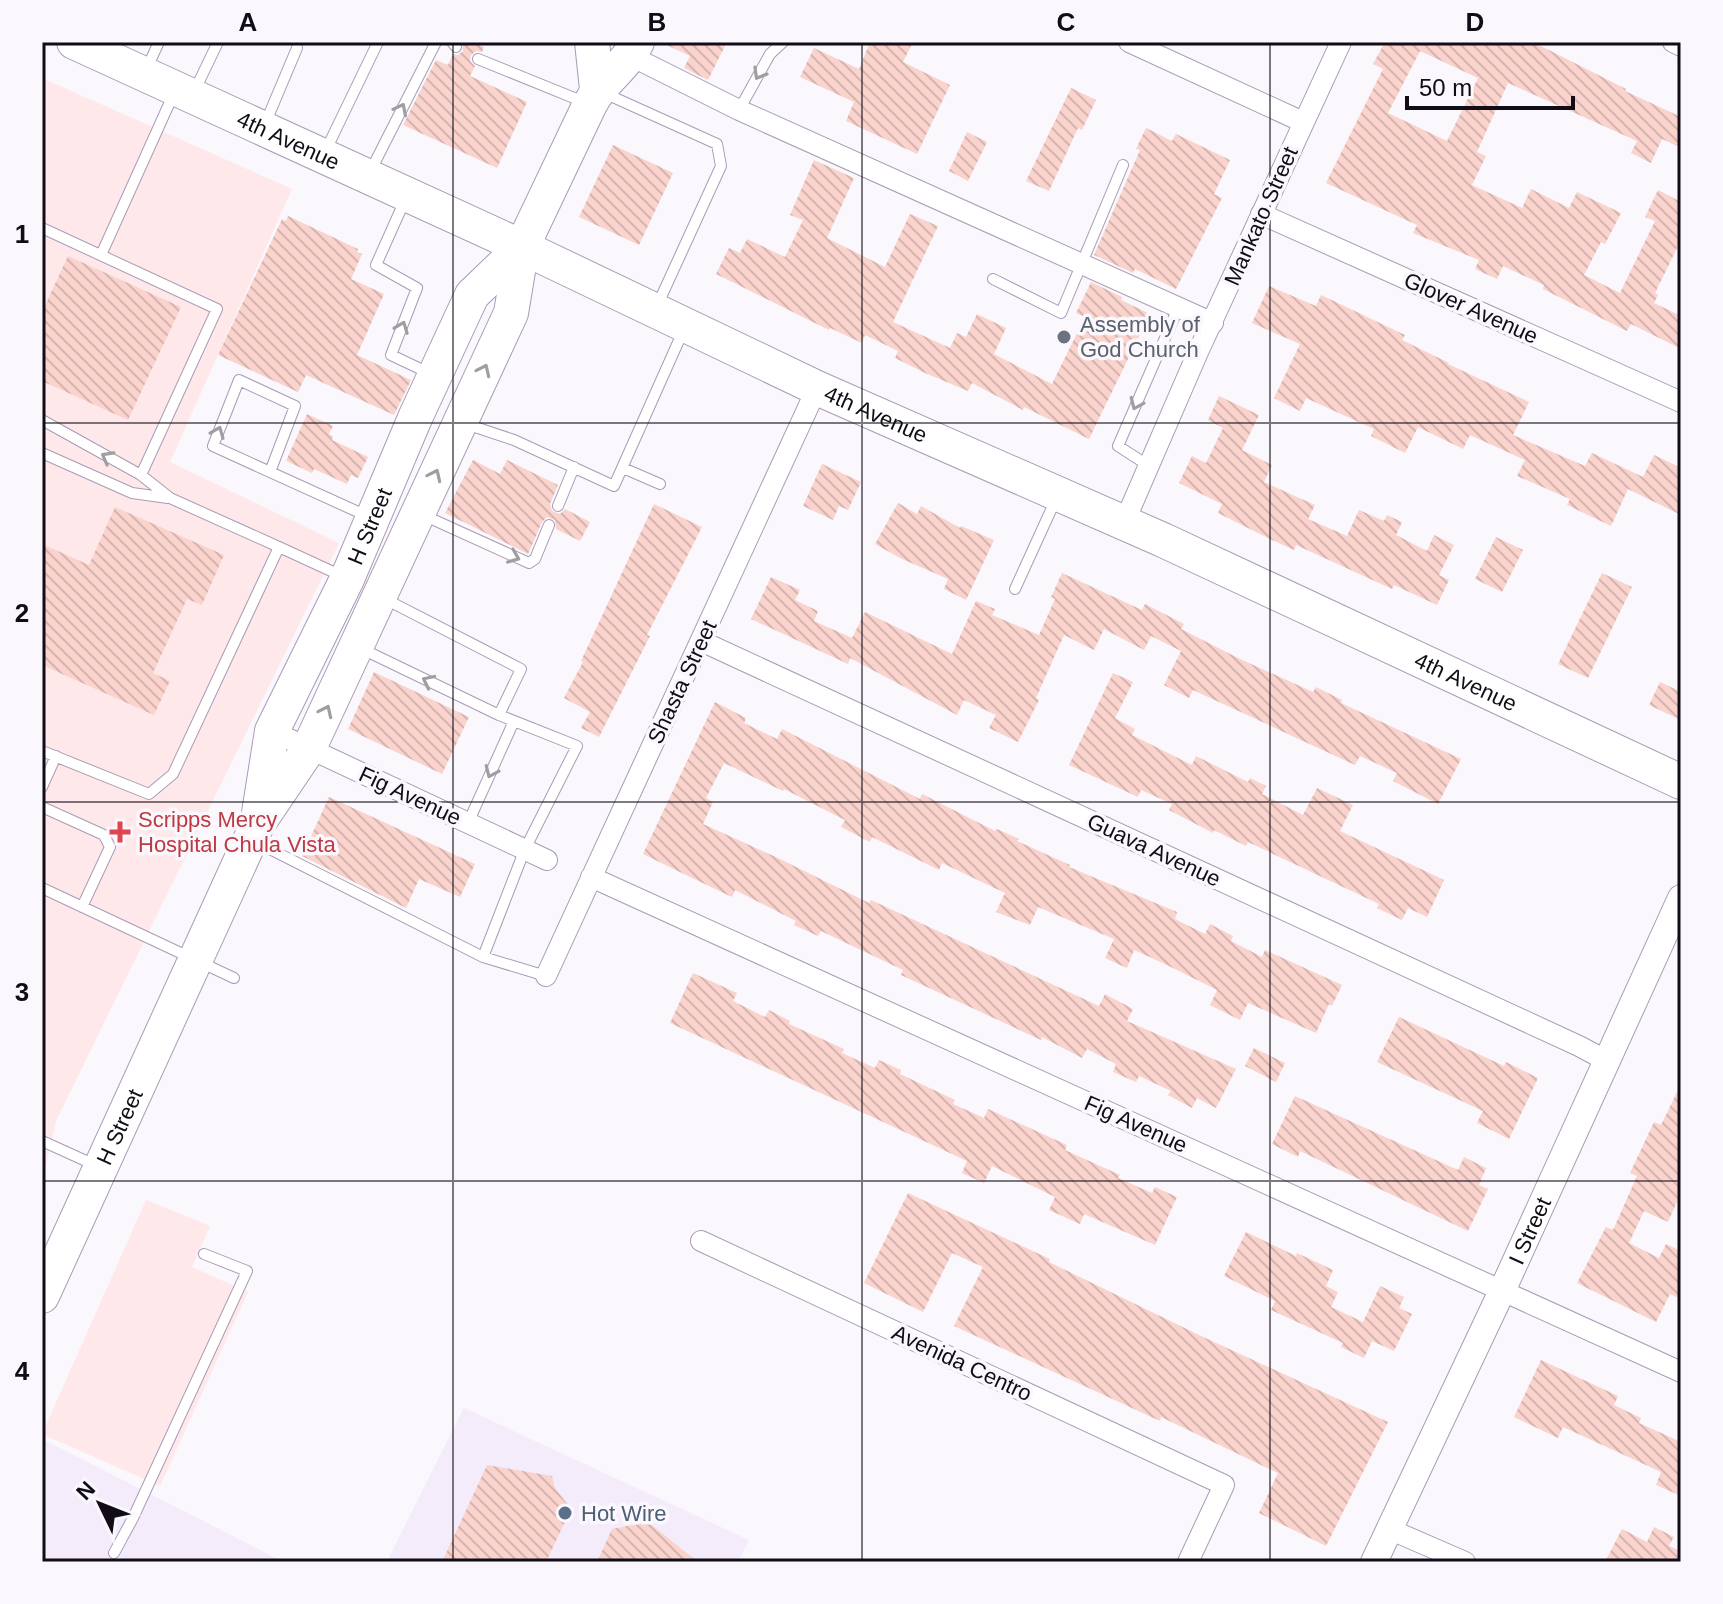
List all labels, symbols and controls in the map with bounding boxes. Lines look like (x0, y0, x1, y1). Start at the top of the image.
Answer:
text: A (239, 7, 258, 37)
text: B (648, 7, 666, 37)
text: C (1057, 7, 1076, 37)
text: D (1466, 7, 1484, 37)
scale bar (1407, 60, 1573, 110)
one-way arrow (753, 65, 769, 80)
text: 50 m (1419, 74, 1472, 101)
one-way arrow (392, 103, 407, 118)
street label: 4th Avenue (233, 106, 344, 174)
street label: Mankato Street (1219, 143, 1303, 289)
text: 1 (15, 219, 29, 249)
street label: Glover Avenue (1400, 267, 1542, 349)
place label: Assembly of God Church (1080, 312, 1201, 362)
one-way arrow (392, 321, 409, 335)
marker: Assembly of God Church (1055, 328, 1073, 346)
one-way arrow (474, 364, 490, 379)
street label: 4th Avenue (821, 380, 931, 447)
one-way arrow (1130, 395, 1146, 410)
one-way arrow (208, 426, 225, 440)
one-way arrow (101, 451, 116, 466)
one-way arrow (425, 469, 441, 484)
street label: H Street (342, 484, 397, 568)
one-way arrow (506, 547, 520, 563)
text: 2 (15, 598, 29, 628)
street label: Shasta Street (643, 616, 721, 748)
street label: 4th Avenue (1411, 647, 1521, 716)
one-way arrow (422, 675, 437, 691)
one-way arrow (316, 705, 332, 719)
street label: Fig Avenue (355, 761, 465, 831)
one-way arrow (485, 764, 501, 779)
place label: Scripps Mercy Hospital Chula Vista (138, 807, 336, 857)
street label: Guava Avenue (1083, 808, 1225, 892)
marker: Scripps Mercy Hospital Chula Vista (109, 821, 131, 843)
text: 3 (15, 977, 29, 1007)
street label: H Street (91, 1085, 147, 1169)
street label: Fig Avenue (1081, 1090, 1191, 1158)
street label: I Street (1503, 1193, 1556, 1268)
street label: Avenida Centro (888, 1320, 1036, 1406)
text: 4 (15, 1356, 30, 1386)
north arrow (60, 1464, 140, 1544)
text: N (71, 1476, 100, 1505)
place label: Hot Wire (581, 1501, 667, 1526)
marker: Hot Wire (556, 1504, 574, 1522)

